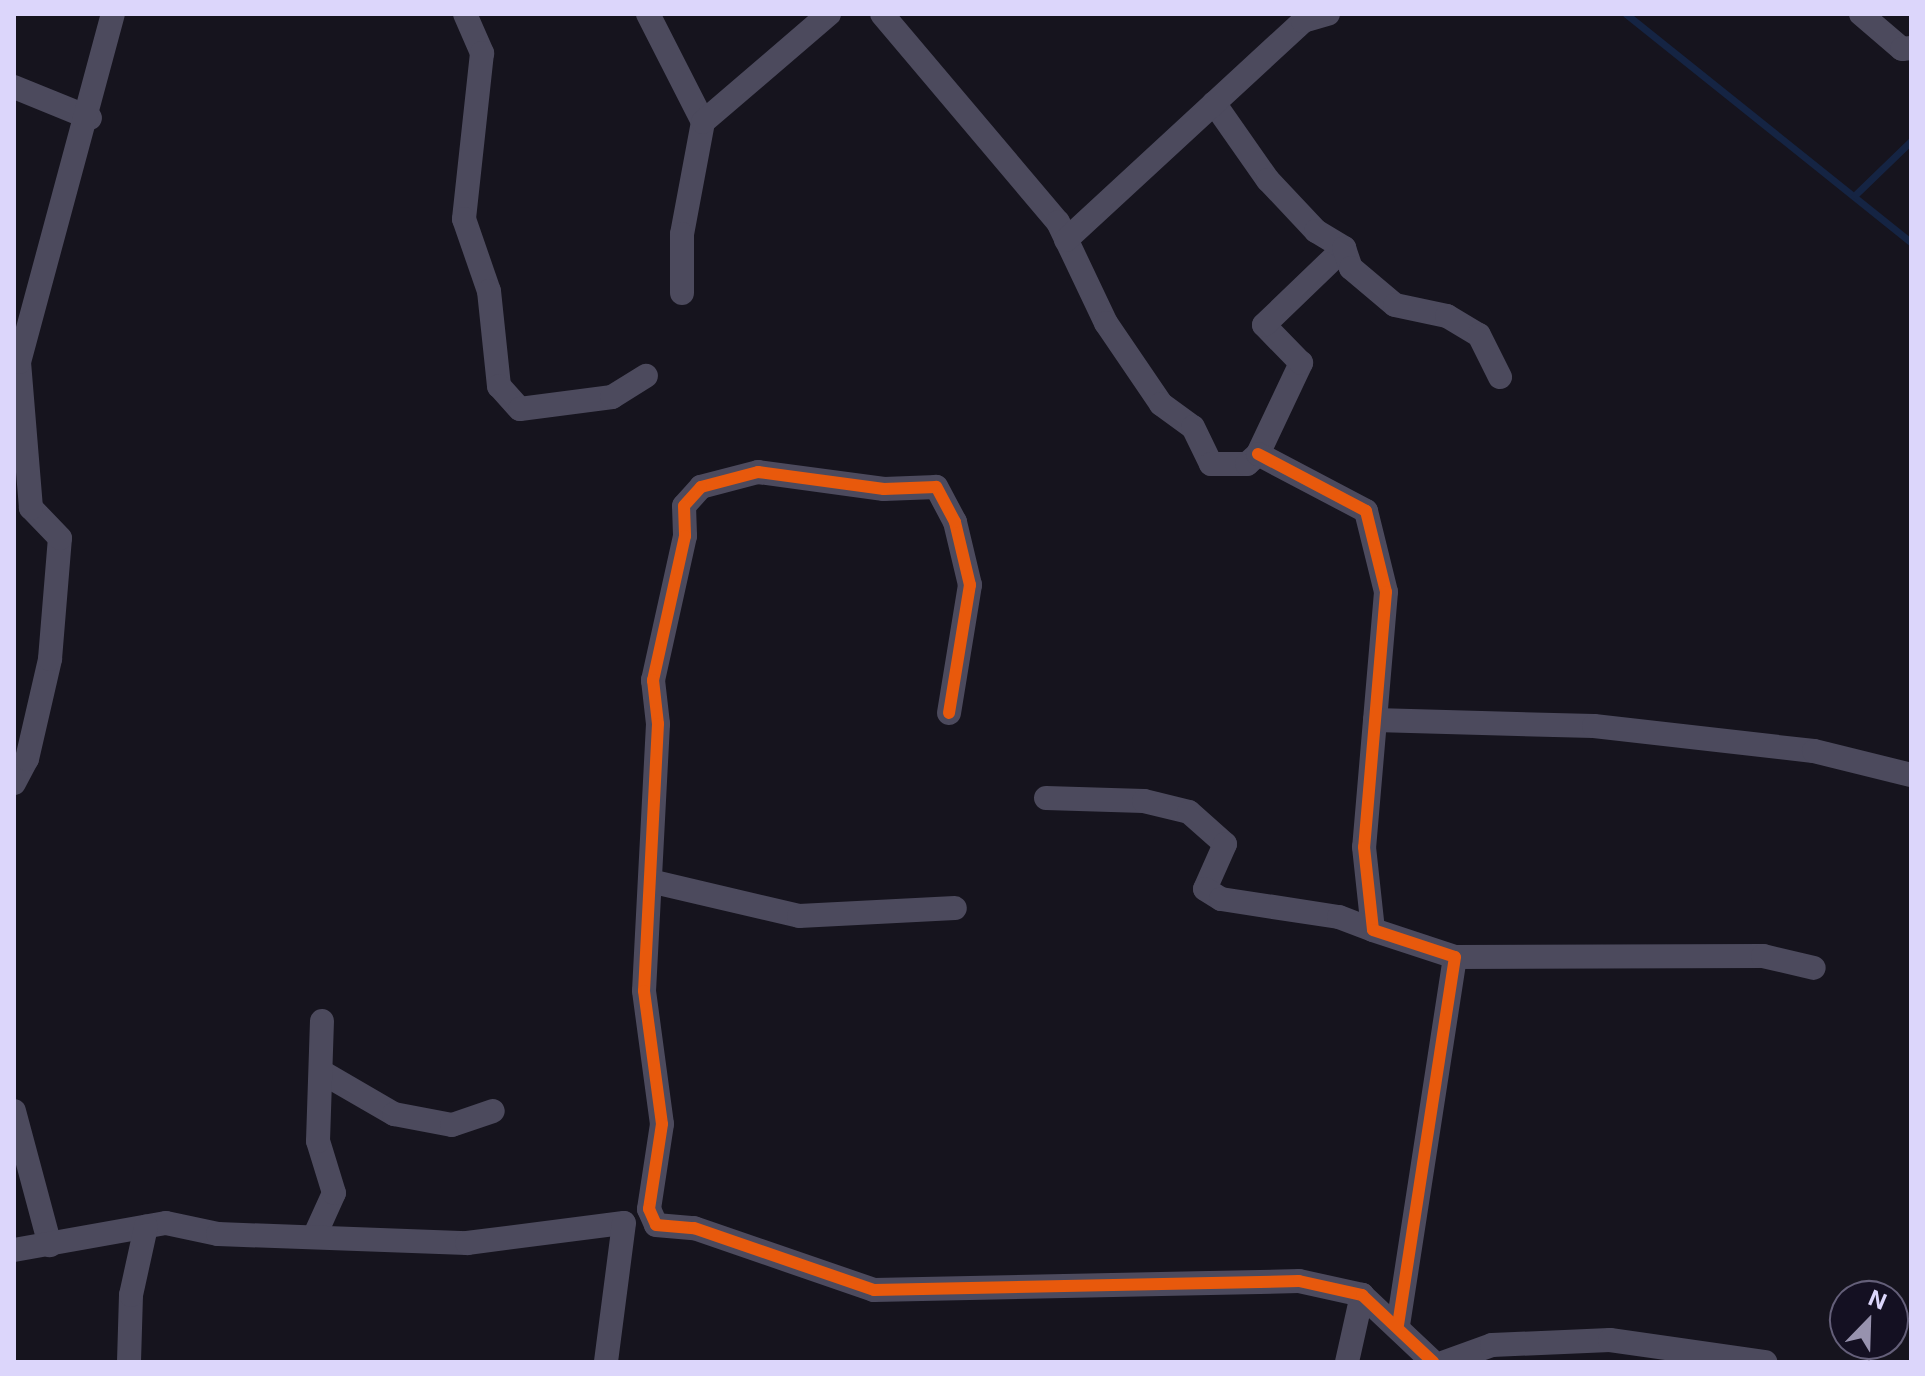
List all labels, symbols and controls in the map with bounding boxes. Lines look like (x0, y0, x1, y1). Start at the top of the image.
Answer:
north arrow (1829, 1280, 1909, 1360)
text: N (1865, 1285, 1890, 1315)

